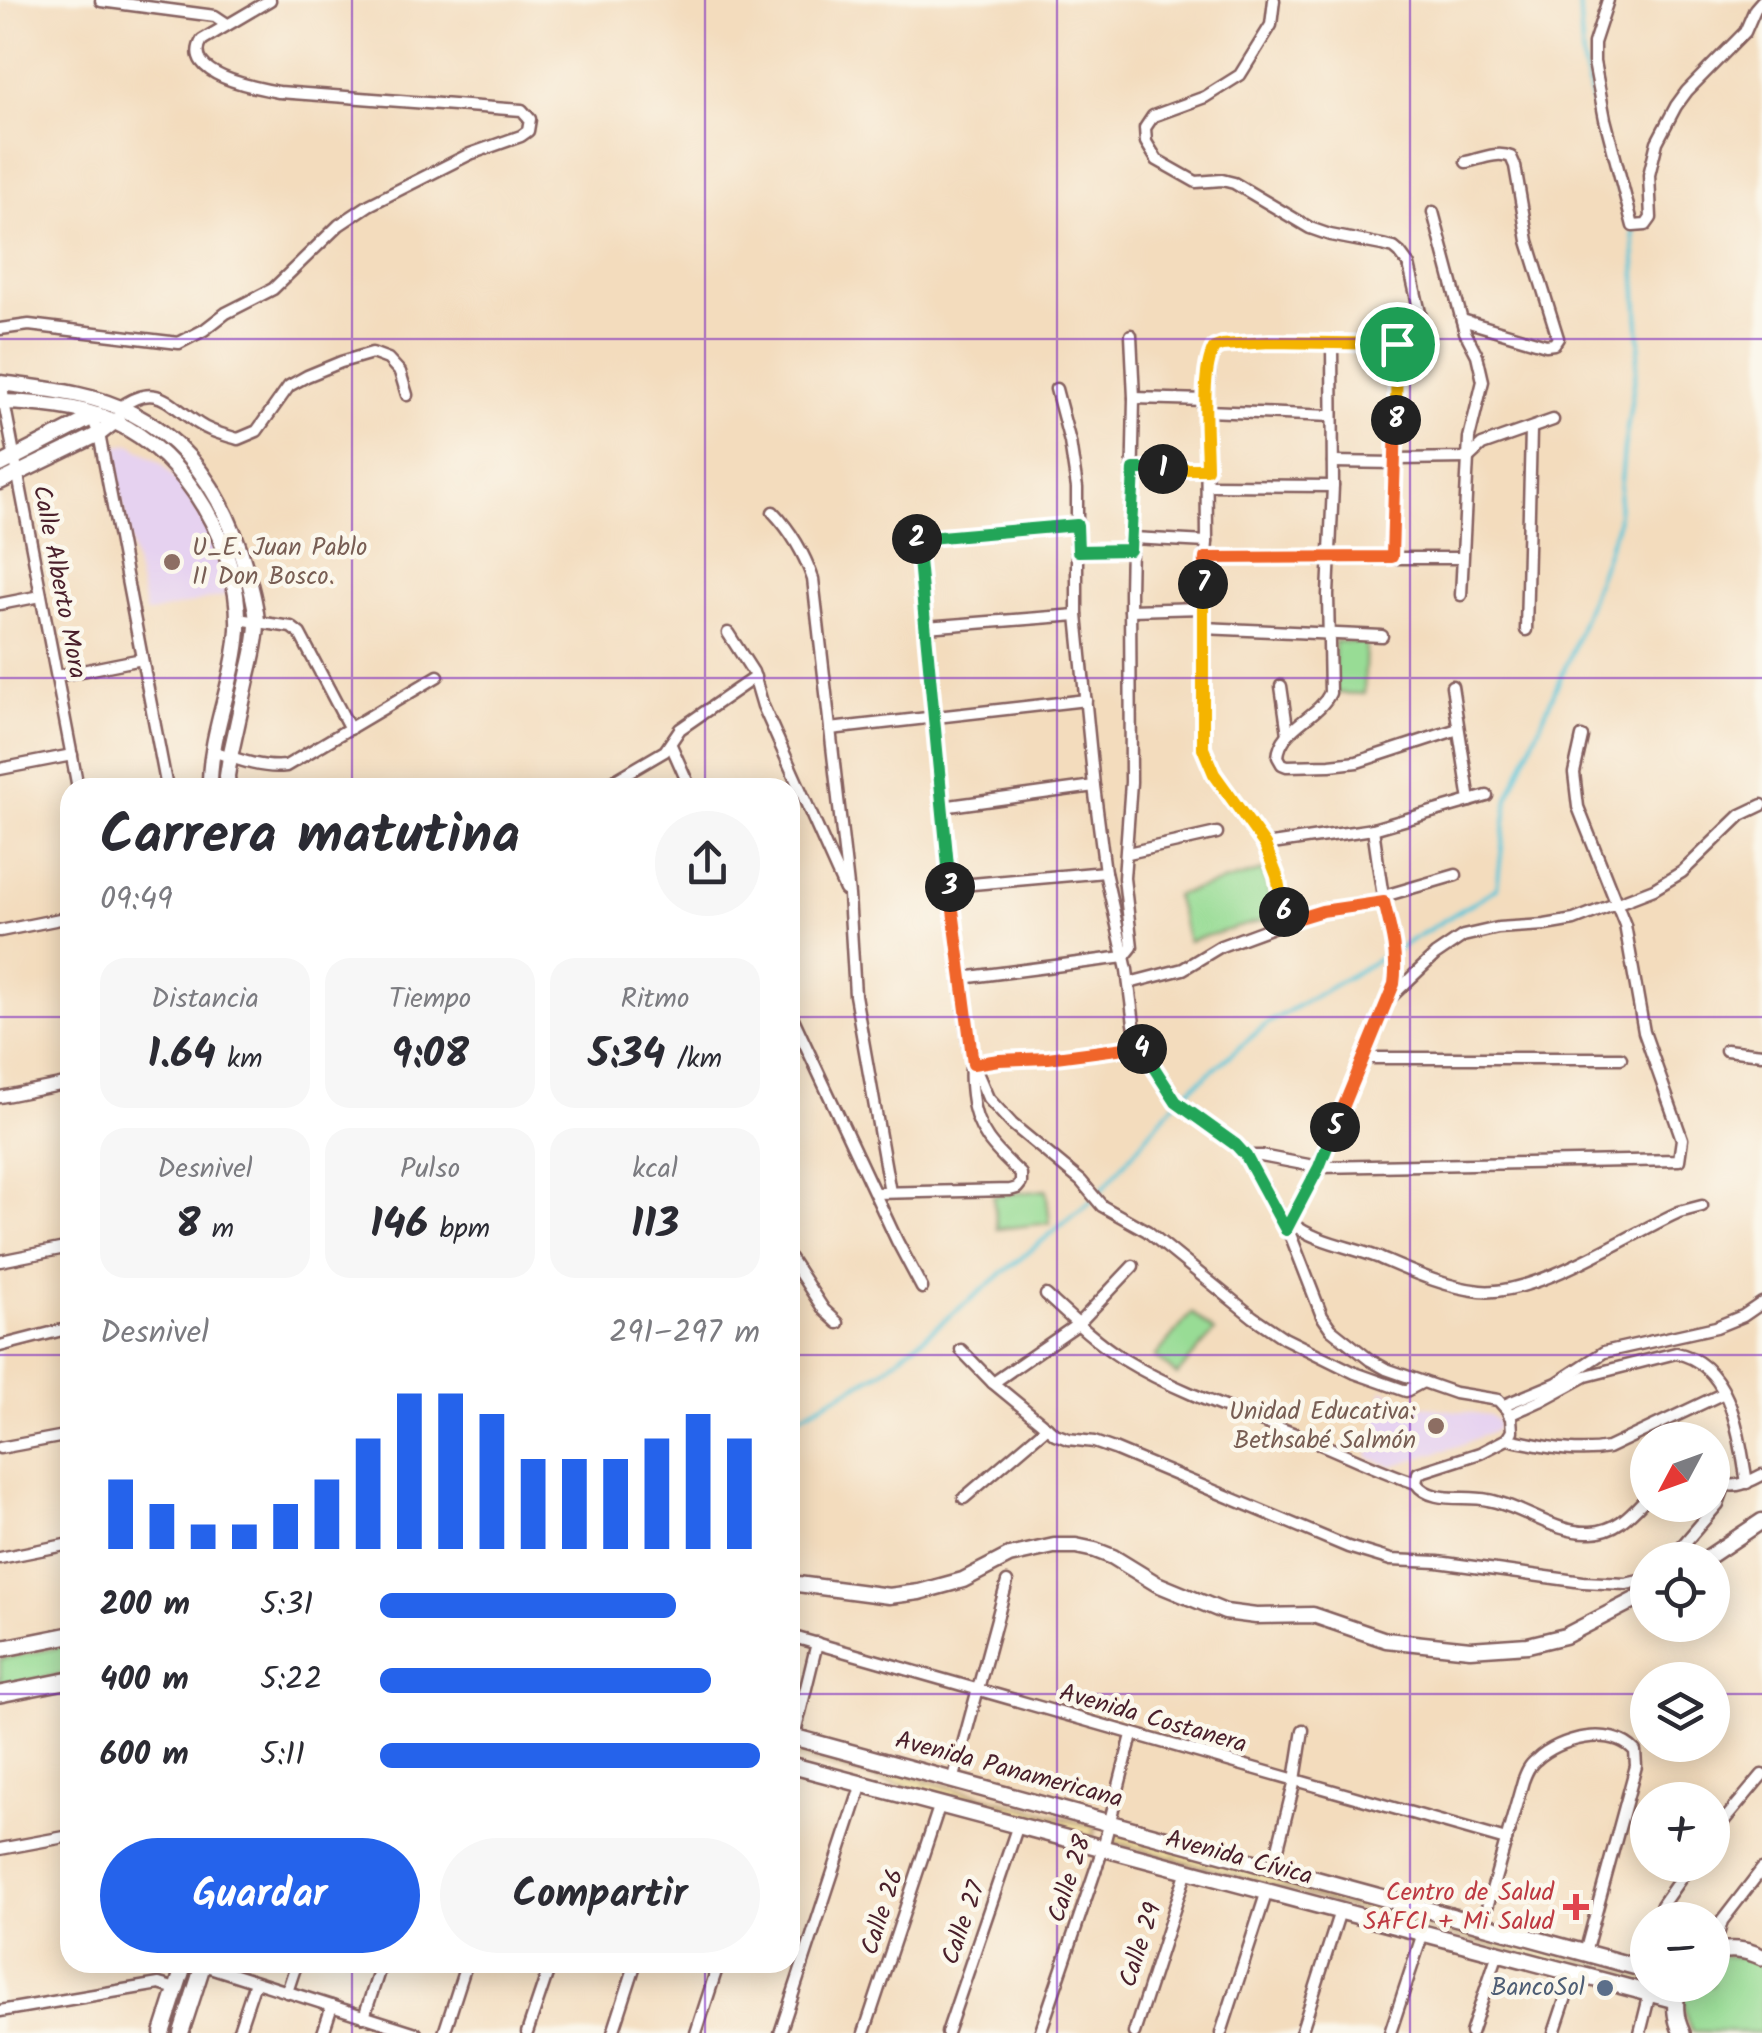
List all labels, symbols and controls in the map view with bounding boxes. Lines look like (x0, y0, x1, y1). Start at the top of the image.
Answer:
pin (1355, 302, 1440, 387)
icon: arrive (1370, 317, 1425, 372)
pin: 8 (1371, 395, 1421, 445)
text: 8 (1388, 397, 1404, 442)
pin: 1 (1138, 444, 1188, 494)
text: 1 (1159, 446, 1167, 491)
street label: Calle Alberto Mora (21, 482, 97, 682)
pin: 2 (892, 514, 942, 564)
text: 2 (909, 516, 925, 561)
place label: U_E. Juan Pablo II Don Bosco. (192, 528, 367, 597)
marker: U_E. Juan Pablo II Don Bosco. (161, 551, 183, 573)
pin: 7 (1178, 559, 1228, 609)
text: 7 (1196, 561, 1210, 606)
text: Carrera matutina (100, 794, 520, 881)
button: share (655, 811, 760, 916)
pin: 3 (925, 862, 975, 912)
text: 3 (942, 864, 958, 909)
text: 09:49 (100, 875, 173, 926)
pin: 6 (1259, 887, 1309, 937)
text: 6 (1276, 889, 1292, 934)
text: Distancia (151, 977, 259, 1022)
text: Tiempo (389, 977, 471, 1022)
text: Ritmo (621, 977, 689, 1022)
text: 1.64 (148, 1022, 216, 1089)
text: 9:08 (391, 1022, 469, 1089)
text: 5:34 (588, 1022, 665, 1089)
pin: 4 (1117, 1024, 1167, 1074)
text: 4 (1134, 1026, 1150, 1071)
text: km (216, 1037, 262, 1082)
text: /km (665, 1037, 722, 1082)
pin: 5 (1310, 1102, 1360, 1152)
text: 5 (1328, 1104, 1342, 1149)
text: Desnivel (157, 1147, 253, 1192)
text: Pulso (400, 1147, 460, 1192)
text: kcal (632, 1147, 678, 1192)
text: 8 (176, 1192, 201, 1259)
text: 146 (370, 1192, 428, 1259)
text: 113 (631, 1192, 679, 1259)
text: m (201, 1207, 234, 1252)
text: bpm (428, 1207, 490, 1252)
text: Desnivel (100, 1308, 209, 1359)
text: 291–297 m (609, 1308, 760, 1359)
place label: Unidad Educativa: Bethsabé Salmón (1229, 1392, 1416, 1461)
marker: Unidad Educativa: Bethsabé Salmón (1425, 1415, 1447, 1437)
north arrow (1630, 1422, 1730, 1522)
map controls (1630, 1422, 1730, 2002)
button: locate (1630, 1542, 1730, 1642)
text: 200 m (100, 1580, 190, 1631)
text: 5:31 (260, 1580, 313, 1631)
text: 400 m (100, 1655, 189, 1706)
text: 5:22 (260, 1655, 322, 1706)
button: layers (1630, 1662, 1730, 1762)
street label: Avenida Costanera (1055, 1673, 1251, 1765)
street label: Avenida Panamericana (891, 1720, 1127, 1820)
text: 600 m (100, 1730, 189, 1781)
text: 5:11 (260, 1730, 305, 1781)
button: + (1630, 1782, 1730, 1882)
street label: Avenida Cívica (1161, 1819, 1317, 1897)
street label: Calle 28 (1037, 1829, 1103, 1928)
button: Guardar (100, 1838, 420, 1953)
button: Compartir (440, 1838, 760, 1953)
street label: Calle 26 (850, 1864, 916, 1960)
place label: Centro de Salud SAFCI + Mi Salud (1363, 1873, 1556, 1942)
street label: Calle 27 (931, 1874, 997, 1970)
marker: Centro de Salud SAFCI + Mi Salud (1563, 1894, 1589, 1920)
street label: Calle 29 (1109, 1897, 1173, 1993)
button: − (1630, 1902, 1730, 2002)
place label: BancoSol (1491, 1968, 1585, 2008)
marker: BancoSol (1594, 1977, 1616, 1999)

